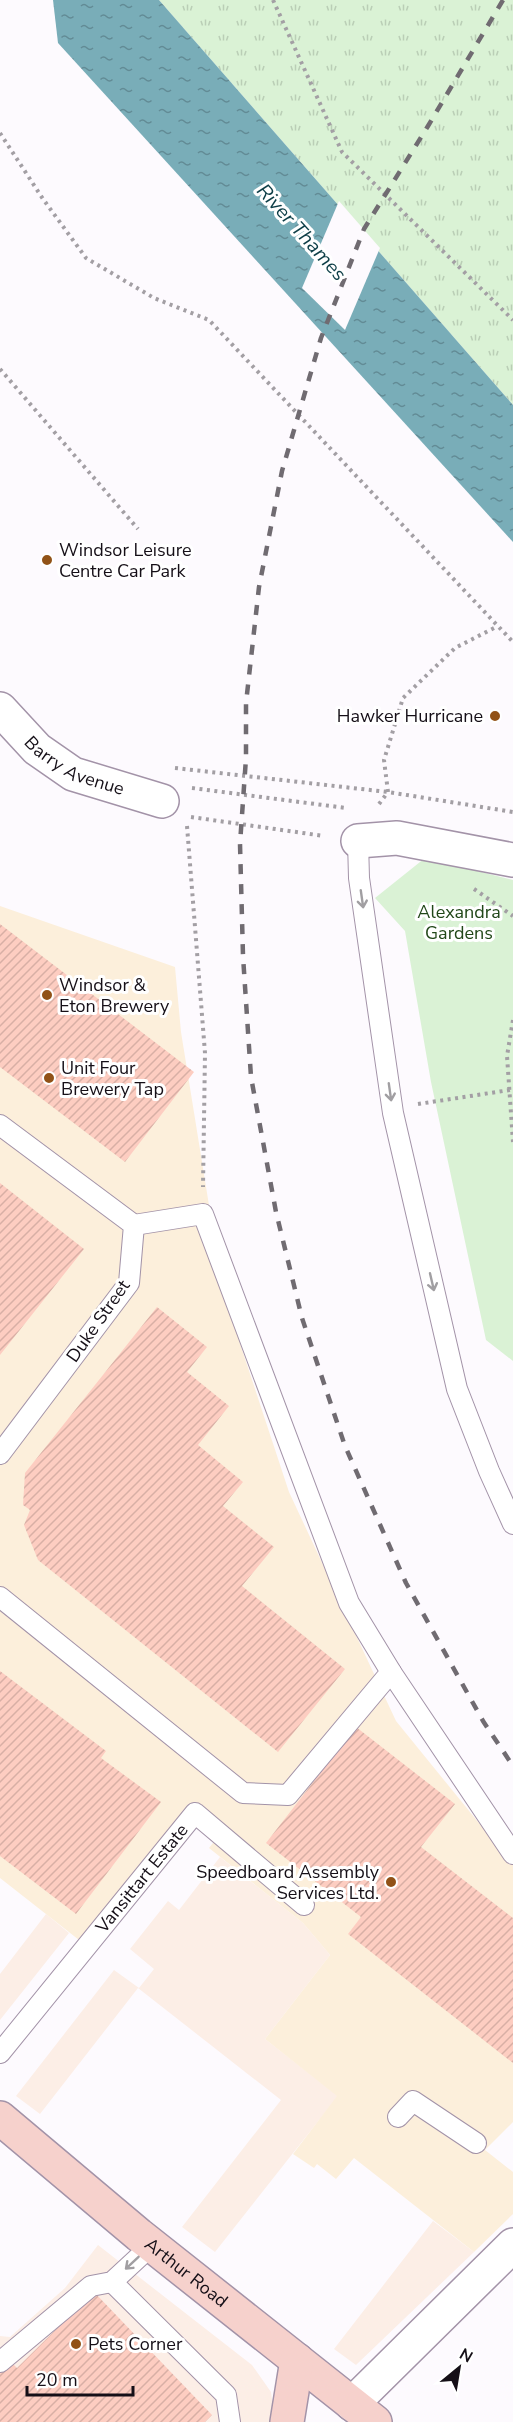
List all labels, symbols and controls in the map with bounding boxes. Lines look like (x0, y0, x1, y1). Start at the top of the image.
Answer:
water label: River Thames (251, 178, 353, 287)
place label: Windsor Leisure Centre Car Park (59, 538, 192, 583)
marker: Windsor Leisure Centre Car Park (40, 553, 54, 567)
place label: Hawker Hurricane (337, 704, 483, 728)
marker: Hawker Hurricane (488, 709, 502, 723)
street label: Barry Avenue (19, 731, 127, 801)
one-way arrow (357, 888, 368, 908)
park label: Alexandra Gardens (417, 900, 501, 945)
place label: Windsor & Eton Brewery (59, 973, 170, 1018)
marker: Windsor & Eton Brewery (40, 988, 54, 1002)
place label: Unit Four Brewery Tap (61, 1056, 164, 1101)
marker: Unit Four Brewery Tap (42, 1071, 56, 1085)
one-way arrow (384, 1081, 395, 1101)
one-way arrow (427, 1272, 439, 1291)
street label: Duke Street (61, 1274, 136, 1367)
street label: Vansittart Estate (90, 1819, 194, 1939)
place label: Speedboard Assembly Services Ltd. (196, 1860, 380, 1905)
marker: Speedboard Assembly Services Ltd. (384, 1875, 398, 1889)
street label: Arthur Road (140, 2232, 233, 2313)
one-way arrow (124, 2256, 139, 2271)
place label: Pets Corner (88, 2332, 183, 2356)
marker: Pets Corner (69, 2337, 83, 2351)
north arrow (429, 2338, 489, 2398)
text: N (455, 2343, 477, 2368)
scale bar (27, 2359, 134, 2397)
text: 20 m (36, 2368, 78, 2392)

